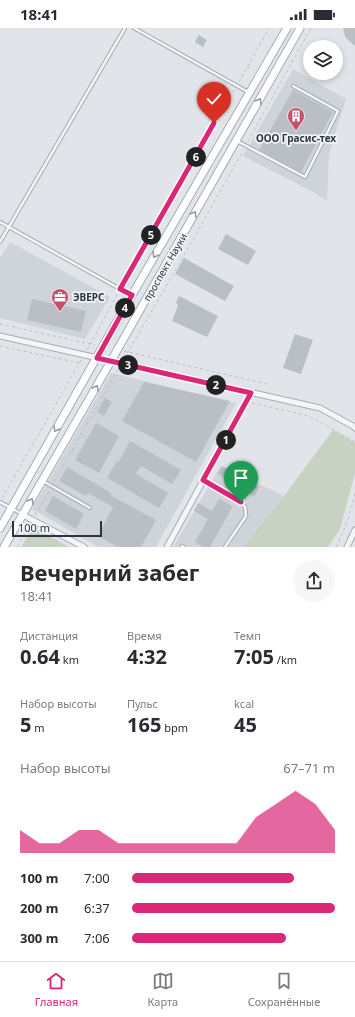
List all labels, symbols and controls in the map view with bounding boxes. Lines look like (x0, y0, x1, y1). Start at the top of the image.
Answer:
text: 18:41 (20, 4, 59, 24)
map controls (303, 40, 343, 80)
button: layers (303, 40, 343, 80)
pin (197, 82, 231, 123)
icon: check (203, 88, 225, 110)
one-way arrow (254, 98, 261, 106)
building icon: ООО Грасис-тех (286, 106, 306, 131)
place label: ООО Грасис-тех (256, 131, 336, 145)
pin: 6 (186, 147, 206, 167)
text: 6 (193, 149, 199, 164)
one-way arrow (190, 211, 197, 219)
pin: 5 (141, 225, 161, 245)
text: 5 (148, 227, 154, 242)
street label: проспект Науки (140, 230, 190, 304)
one-way arrow (152, 251, 159, 258)
office icon: ЭВЕРС (50, 287, 70, 312)
place label: ЭВЕРС (73, 290, 105, 304)
pin: 4 (115, 298, 135, 318)
text: 4 (122, 300, 128, 315)
pin: 3 (118, 355, 138, 375)
text: 3 (125, 357, 131, 372)
pin: 2 (206, 375, 226, 395)
text: 2 (213, 377, 219, 392)
one-way arrow (91, 385, 98, 392)
one-way arrow (53, 425, 61, 432)
pin: 1 (216, 430, 236, 450)
text: 1 (223, 432, 229, 447)
pin (224, 461, 258, 502)
icon: arrive (230, 467, 252, 489)
one-way arrow (26, 498, 33, 505)
scale bar (12, 519, 102, 538)
text: 100 m (18, 520, 50, 535)
text: Вечерний забег (20, 557, 199, 587)
button: share (293, 560, 335, 602)
text: 18:41 (20, 587, 53, 605)
text: Дистанция (20, 628, 78, 643)
text: Время (127, 628, 162, 643)
text: Темп (234, 628, 261, 643)
text: 0.64 (20, 643, 60, 670)
text: 4:32 (127, 643, 167, 670)
text: 7:05 (234, 643, 274, 670)
text: km (60, 652, 79, 667)
text: /km (274, 652, 297, 667)
text: Набор высоты (20, 696, 97, 711)
text: Пульс (127, 696, 158, 711)
text: kcal (234, 696, 254, 711)
text: 5 (20, 711, 31, 738)
text: 165 (127, 711, 161, 738)
text: 45 (234, 711, 257, 738)
text: m (31, 720, 45, 735)
text: bpm (161, 720, 188, 735)
text: Набор высоты (20, 759, 111, 777)
text: 67–71 m (283, 759, 335, 777)
text: 100 m (20, 869, 58, 887)
text: 7:00 (84, 869, 110, 887)
text: 200 m (20, 899, 58, 917)
text: 6:37 (84, 899, 110, 917)
text: 300 m (20, 929, 58, 947)
text: 7:06 (84, 929, 110, 947)
tab: Главная (35, 970, 78, 1009)
tab: Карта (148, 970, 178, 1009)
tab: Сохранённые (248, 970, 320, 1009)

